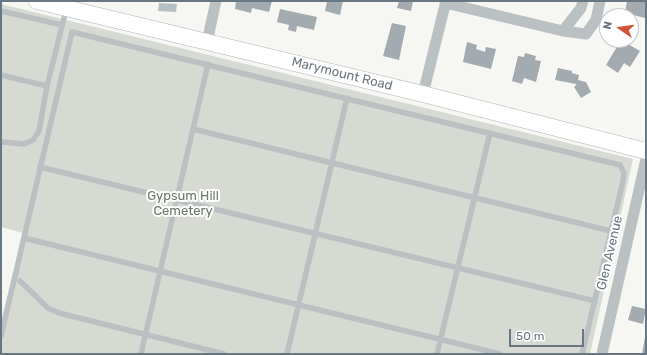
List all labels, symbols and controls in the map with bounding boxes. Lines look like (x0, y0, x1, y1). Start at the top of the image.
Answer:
north arrow (599, 8, 639, 48)
text: N (601, 20, 615, 31)
street label: Marymount Road (290, 54, 394, 94)
park label: Gypsum Hill Cemetery (147, 188, 219, 219)
street label: Glen Avenue (594, 214, 626, 292)
scale bar (511, 321, 586, 347)
text: 50 m (516, 329, 544, 343)

